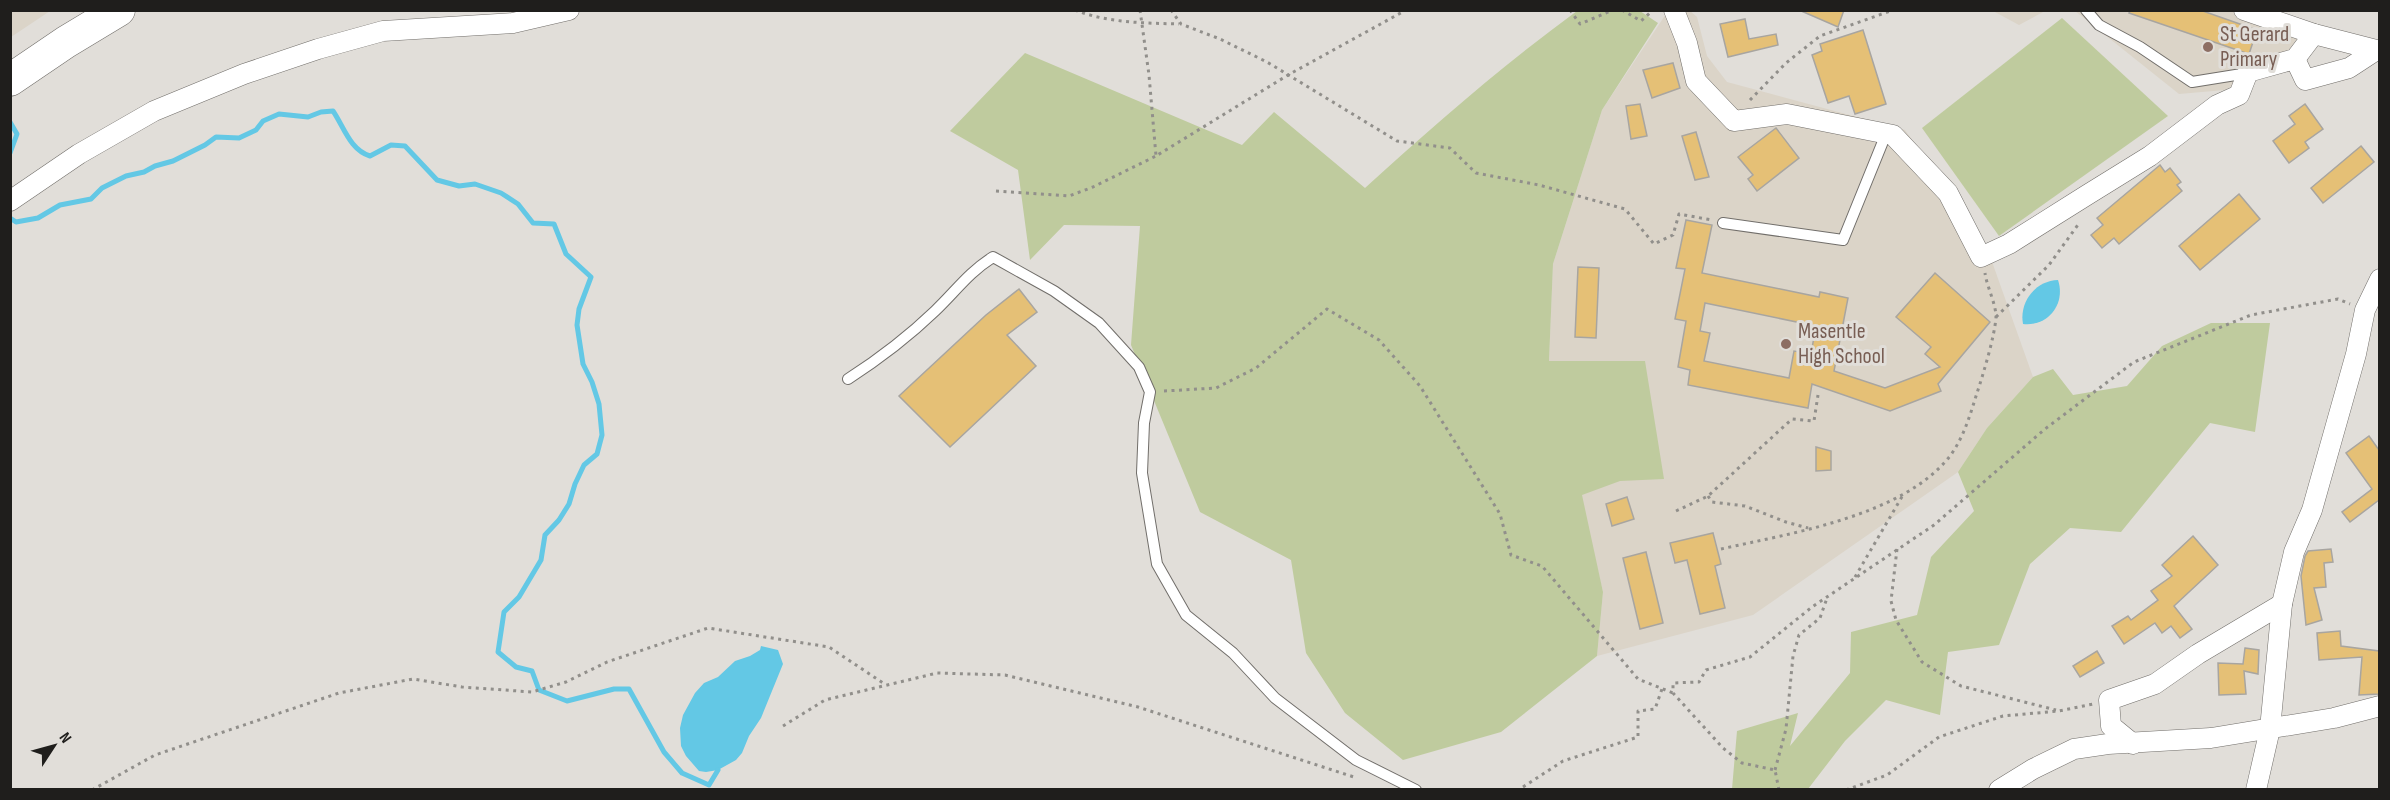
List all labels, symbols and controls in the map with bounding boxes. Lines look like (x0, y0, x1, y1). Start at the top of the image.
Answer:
place label: St Gerard Primary (2220, 21, 2289, 73)
marker: St Gerard Primary (2201, 40, 2215, 54)
place label: Masentle High School (1798, 318, 1885, 370)
marker: Masentle High School (1779, 337, 1793, 351)
north arrow (24, 716, 84, 776)
text: N (55, 729, 75, 747)

